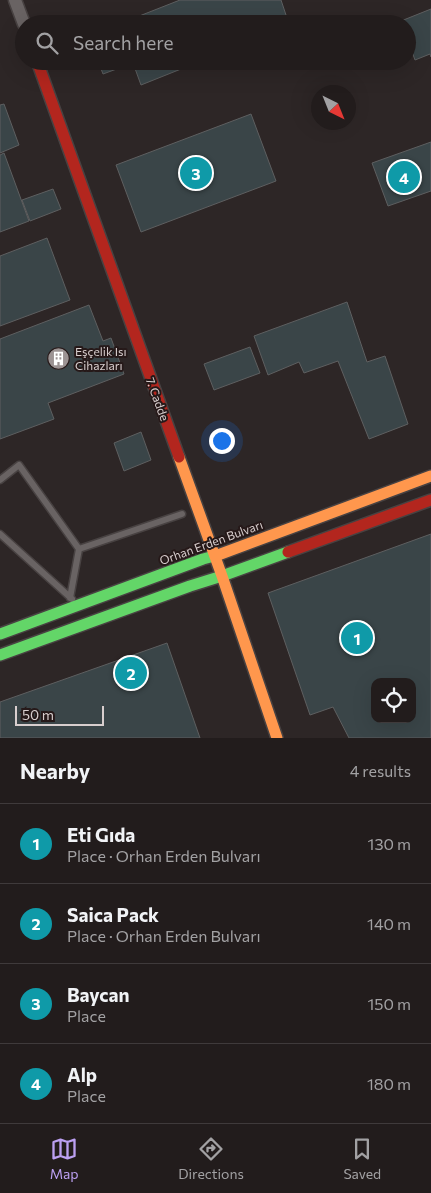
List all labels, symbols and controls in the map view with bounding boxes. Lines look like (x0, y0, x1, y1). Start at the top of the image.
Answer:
search box (15, 15, 416, 70)
icon: search (33, 29, 61, 57)
text: Search here (73, 31, 173, 54)
north arrow (311, 85, 356, 130)
pin: 3 (180, 154, 212, 192)
pin: 4 (388, 158, 420, 196)
place label: Eşçelik Isı Cihazları (75, 344, 127, 372)
building icon: Eşçelik Isı Cihazları (47, 346, 71, 370)
street label: 7. Cadde (144, 375, 172, 423)
your location (209, 428, 235, 454)
street label: Orhan Erden Bulvarı (158, 517, 264, 567)
pin: 1 (341, 619, 373, 657)
pin: 2 (115, 654, 147, 692)
map controls (371, 678, 416, 723)
button: locate (371, 678, 416, 723)
scale bar (15, 703, 104, 726)
text: 50 m (22, 706, 54, 723)
text: Nearby (20, 758, 90, 783)
text: 4 results (350, 761, 411, 780)
text: Eti Gıda (67, 823, 135, 846)
text: 1 (32, 834, 40, 853)
text: 130 m (368, 834, 411, 853)
text: Place · Orhan Erden Bulvarı (67, 846, 261, 865)
text: Saica Pack (67, 903, 159, 926)
text: 2 (31, 914, 41, 933)
text: 140 m (367, 914, 411, 933)
text: Place · Orhan Erden Bulvarı (67, 926, 261, 945)
text: Baycan (67, 983, 130, 1006)
text: 3 (31, 994, 41, 1013)
text: 150 m (368, 994, 411, 1013)
text: Place (67, 1006, 106, 1025)
text: Alp (67, 1063, 97, 1086)
text: 4 (31, 1074, 41, 1093)
text: 180 m (367, 1074, 411, 1093)
text: Place (67, 1086, 106, 1105)
tab: Map (50, 1135, 79, 1182)
tab: Directions (178, 1135, 244, 1182)
tab: Saved (343, 1135, 381, 1182)

